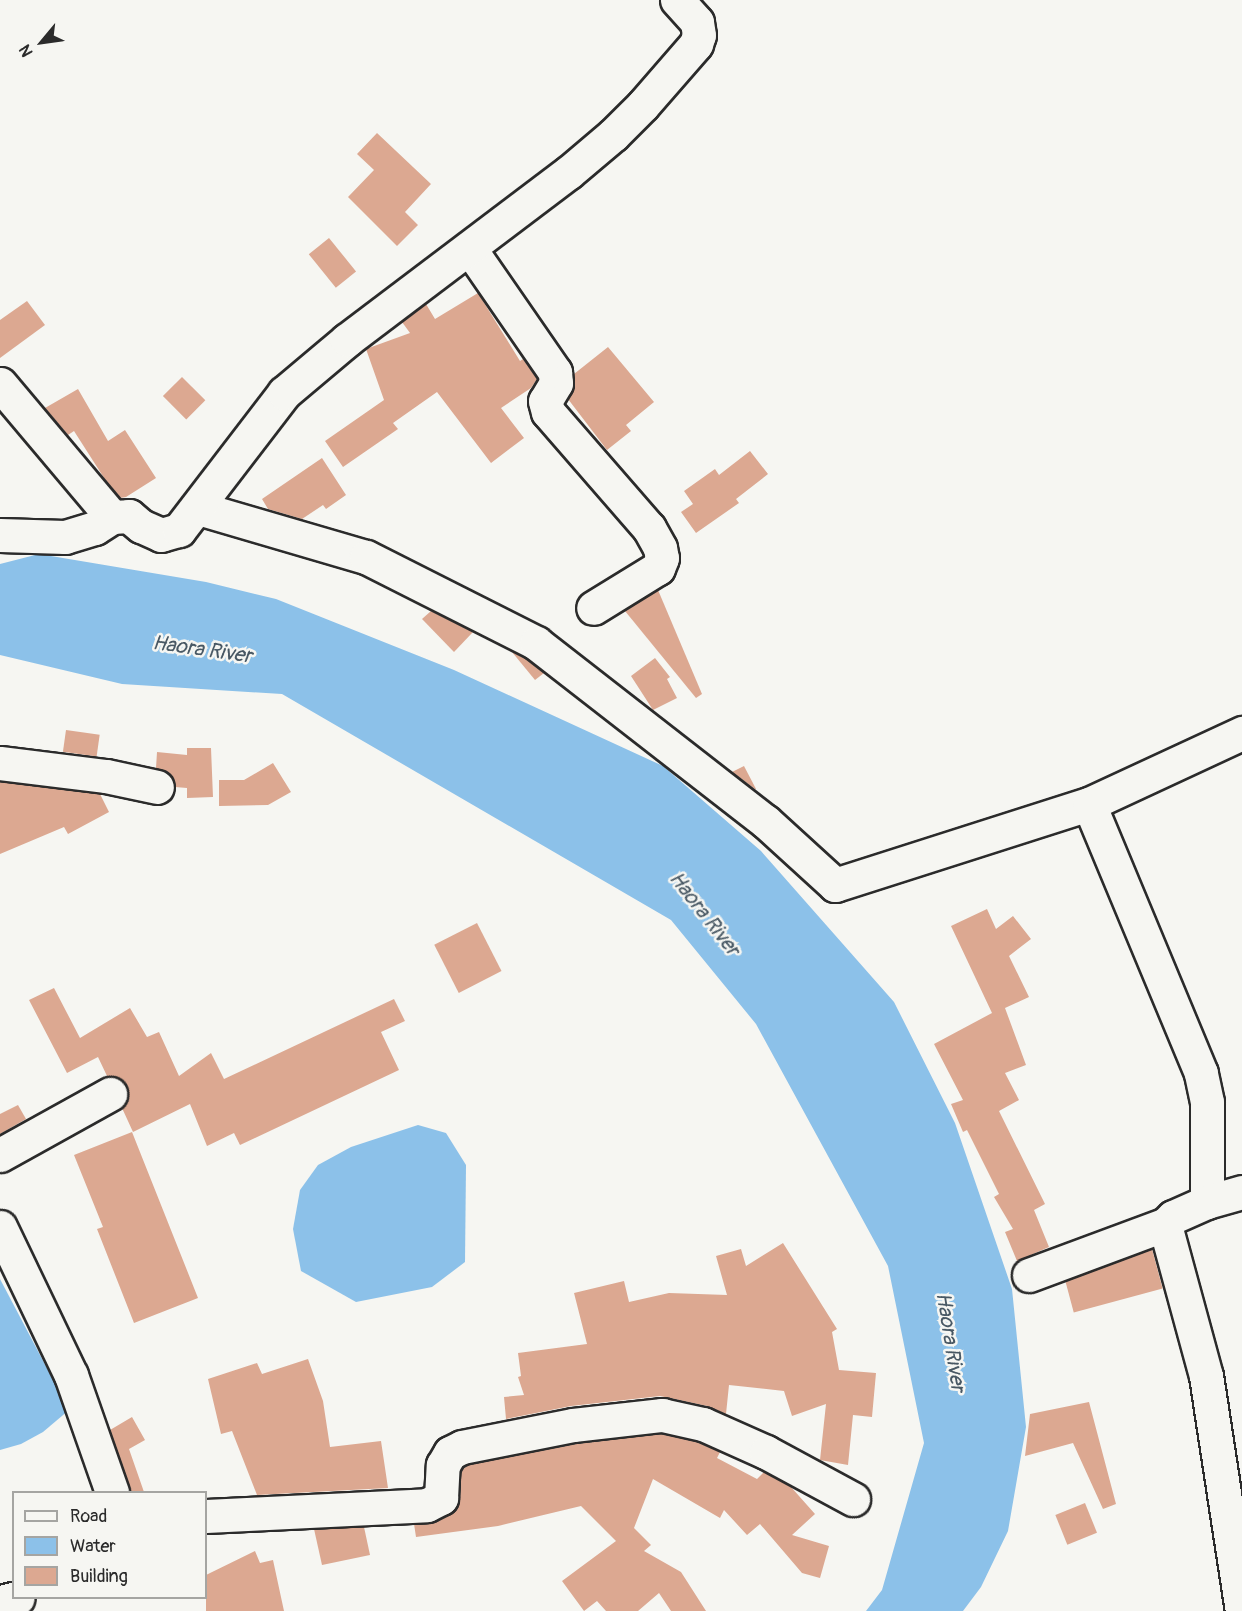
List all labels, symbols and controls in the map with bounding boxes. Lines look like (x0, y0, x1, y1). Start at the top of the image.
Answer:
north arrow (12, 12, 72, 72)
text: N (15, 41, 38, 60)
water label: Haora River (151, 631, 253, 669)
water label: Haora River (663, 867, 745, 961)
water label: Haora River (930, 1291, 970, 1393)
legend (12, 1491, 207, 1599)
text: Road (70, 1505, 107, 1528)
text: Water (70, 1535, 116, 1558)
text: Building (70, 1565, 128, 1588)

